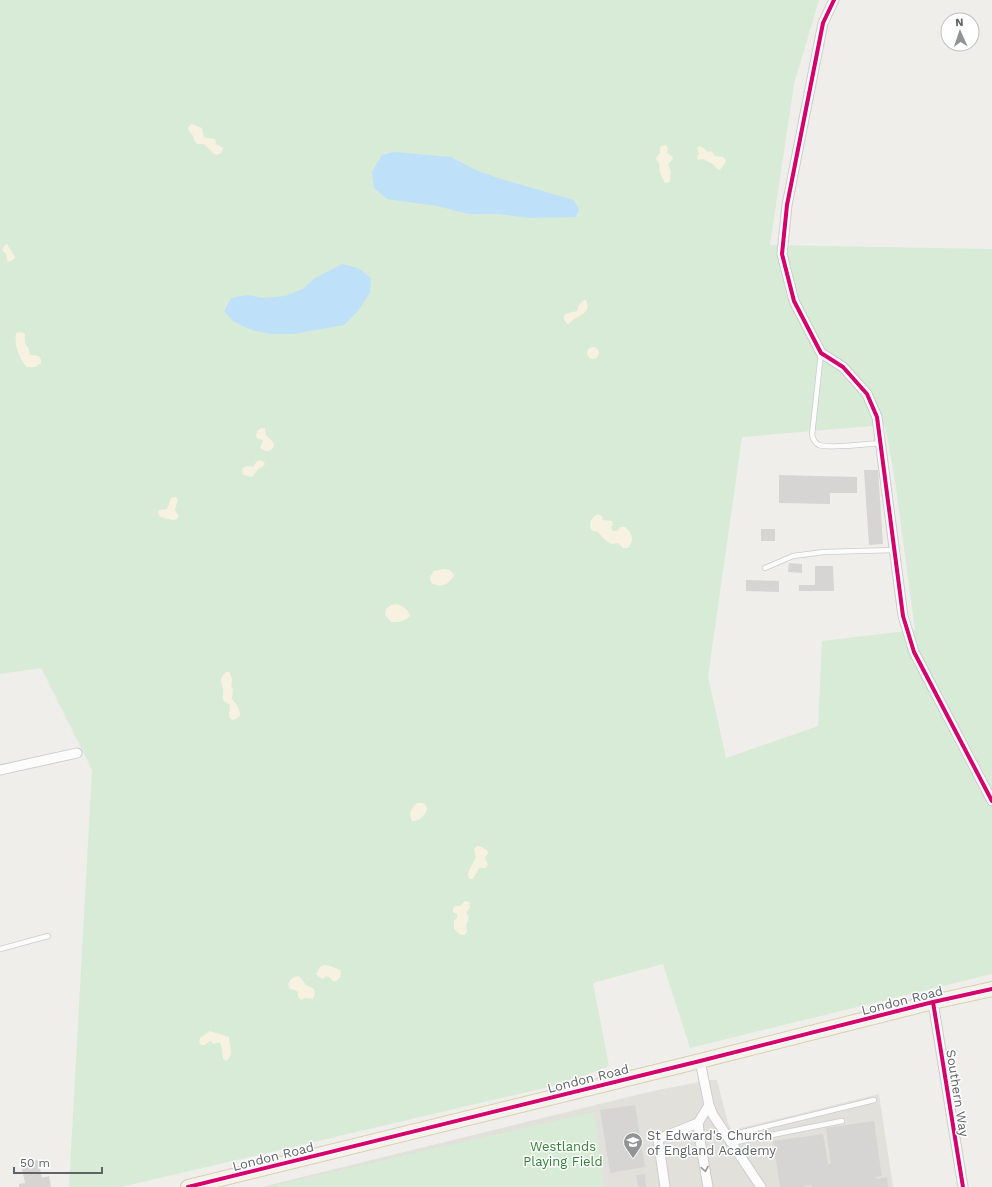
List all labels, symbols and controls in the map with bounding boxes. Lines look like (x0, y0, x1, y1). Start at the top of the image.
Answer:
north arrow (940, 12, 980, 52)
text: N (955, 16, 964, 29)
street label: London Road (860, 983, 944, 1018)
street label: Southern Way (943, 1048, 972, 1138)
street label: London Road (546, 1061, 630, 1096)
place label: St Edward's Church of England Academy (647, 1128, 776, 1158)
school or university icon: St Edward's Church of England Academy (622, 1131, 644, 1159)
street label: London Road (231, 1139, 315, 1174)
park label: Westlands Playing Field (523, 1139, 603, 1169)
scale bar (14, 1149, 102, 1175)
text: 50 m (20, 1156, 50, 1170)
one-way arrow (700, 1166, 709, 1172)

